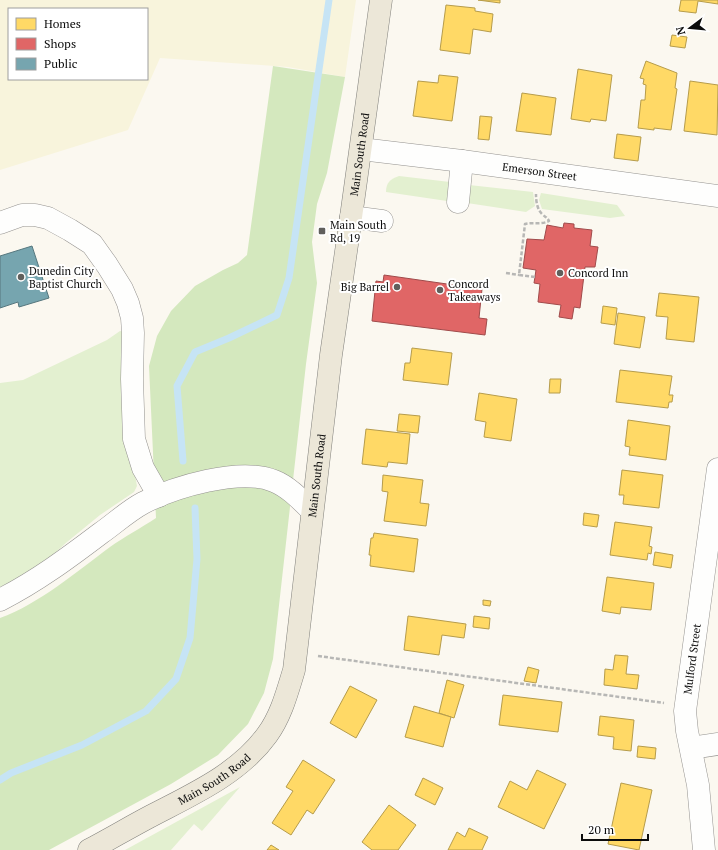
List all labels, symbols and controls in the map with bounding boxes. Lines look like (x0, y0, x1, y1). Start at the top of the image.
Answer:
legend (8, 8, 148, 80)
north arrow (670, 8, 710, 48)
text: Homes (44, 16, 81, 31)
text: N (672, 24, 688, 37)
text: Shops (44, 36, 76, 51)
text: Public (44, 56, 78, 71)
street label: Main South Road (347, 112, 372, 197)
street label: Emerson Street (501, 160, 578, 184)
place label: Main South Rd, 19 (330, 218, 387, 245)
marker: Main South Rd, 19 (317, 226, 327, 236)
place label: Dunedin City Baptist Church (29, 264, 103, 291)
place label: Concord Inn (568, 266, 629, 280)
marker: Concord Inn (555, 268, 565, 278)
marker: Dunedin City Baptist Church (16, 272, 26, 282)
place label: Concord Takeaways (448, 277, 501, 304)
place label: Big Barrel (341, 280, 389, 294)
marker: Big Barrel (392, 282, 402, 292)
marker: Concord Takeaways (435, 285, 445, 295)
street label: Main South Road (305, 433, 329, 518)
street label: Mulford Street (680, 623, 704, 695)
street label: Main South Road (176, 751, 253, 808)
scale bar (582, 816, 648, 842)
text: 20 m (588, 822, 615, 837)

